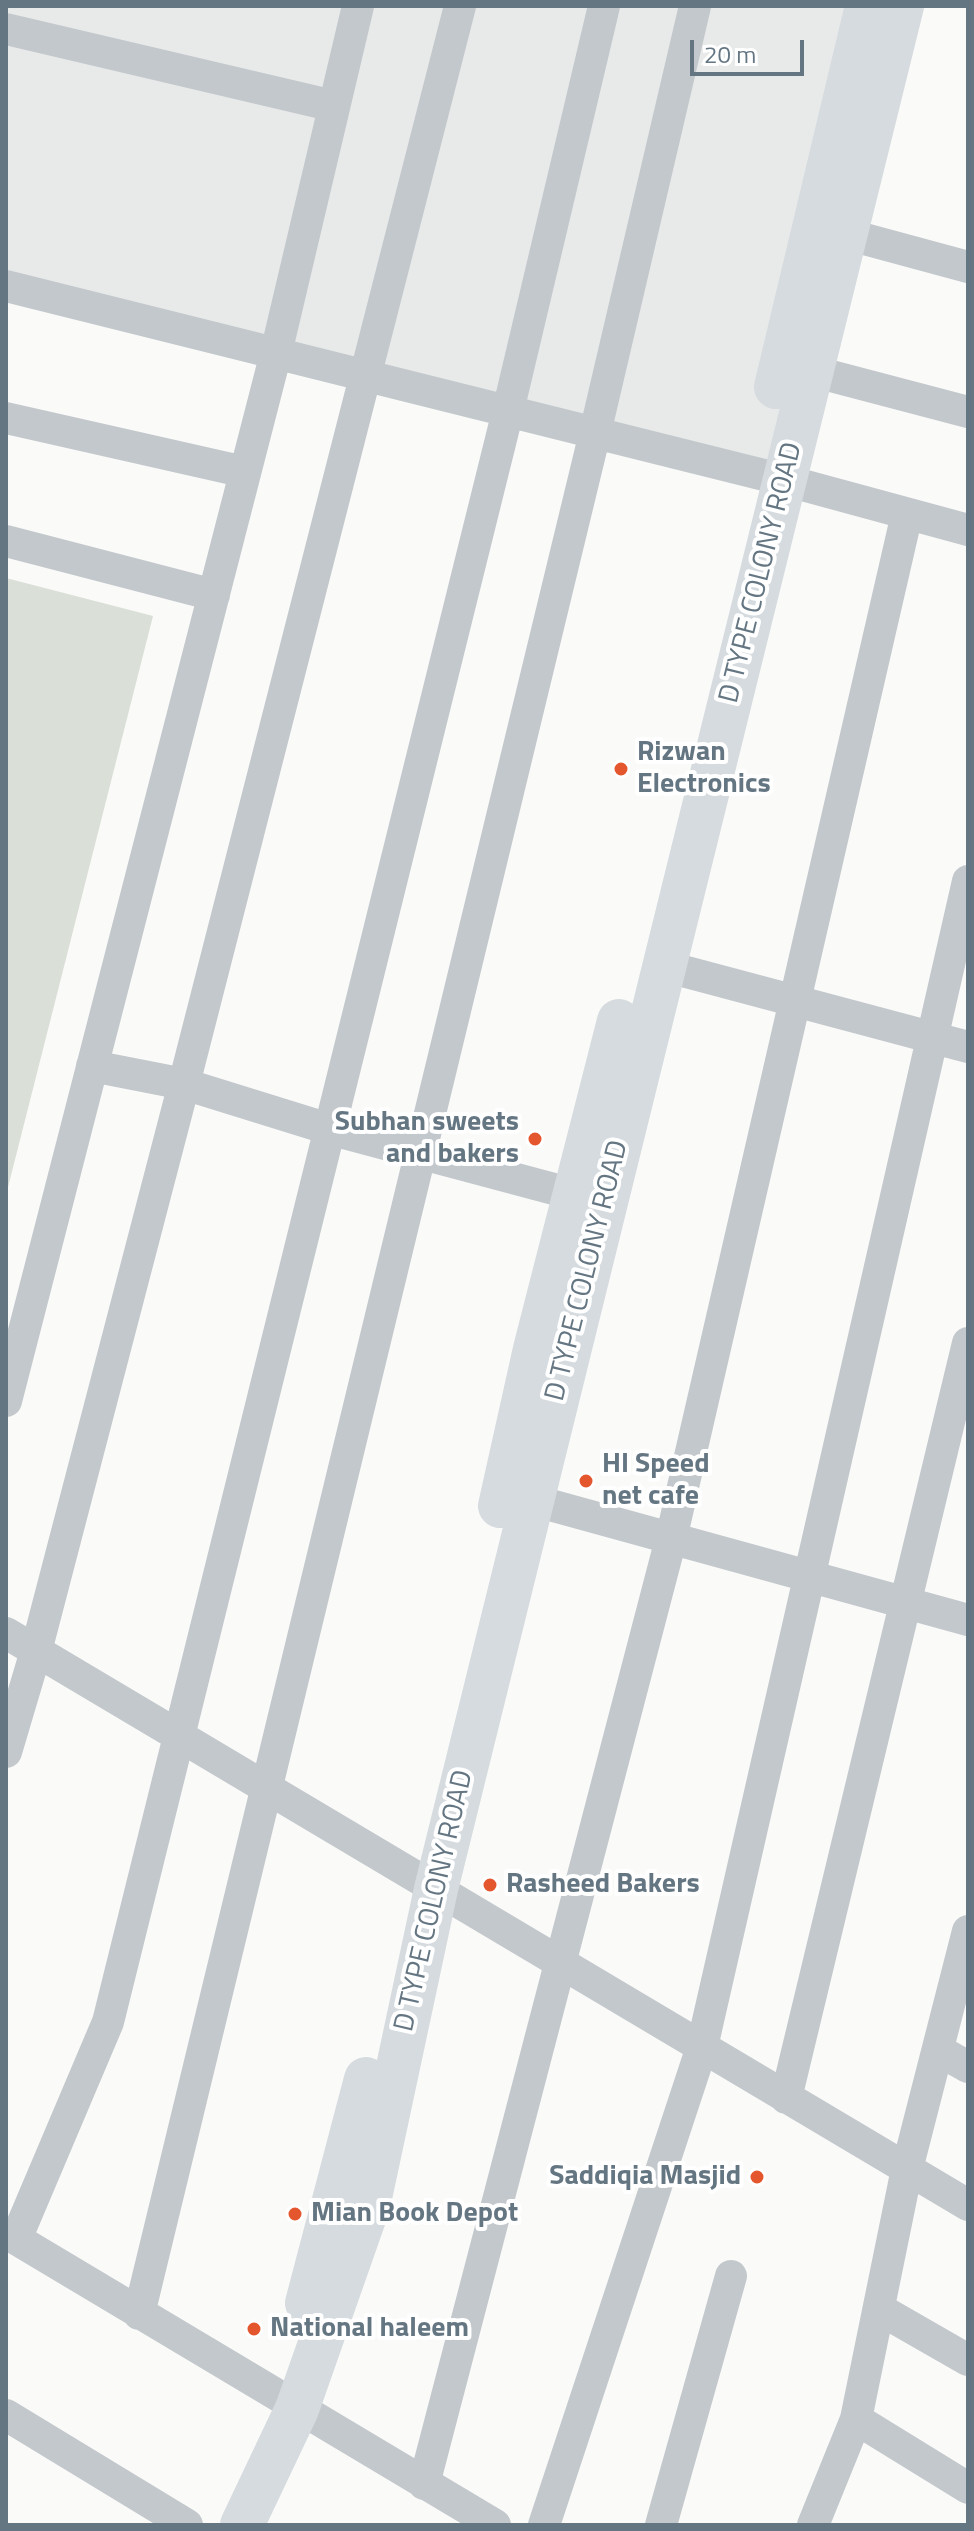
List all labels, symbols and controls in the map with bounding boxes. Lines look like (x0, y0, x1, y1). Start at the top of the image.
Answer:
scale bar (694, 24, 808, 74)
text: 20 m (704, 36, 756, 72)
street label: D TYPE COLONY ROAD (713, 439, 811, 707)
place label: Rizwan Electronics (637, 736, 771, 802)
marker: Rizwan Electronics (612, 760, 630, 778)
place label: Subhan sweets and bakers (335, 1106, 519, 1172)
marker: Subhan sweets and bakers (526, 1130, 544, 1148)
street label: D TYPE COLONY ROAD (539, 1137, 637, 1405)
place label: HI Speed net cafe (602, 1448, 710, 1514)
marker: HI Speed net cafe (577, 1472, 595, 1490)
street label: D TYPE COLONY ROAD (389, 1767, 481, 2035)
place label: Rasheed Bakers (506, 1868, 700, 1902)
marker: Rasheed Bakers (481, 1876, 499, 1894)
place label: Saddiqia Masjid (549, 2160, 741, 2194)
marker: Saddiqia Masjid (748, 2168, 766, 2186)
place label: Mian Book Depot (311, 2197, 518, 2231)
marker: Mian Book Depot (286, 2205, 304, 2223)
place label: National haleem (270, 2312, 469, 2346)
marker: National haleem (245, 2320, 263, 2338)

